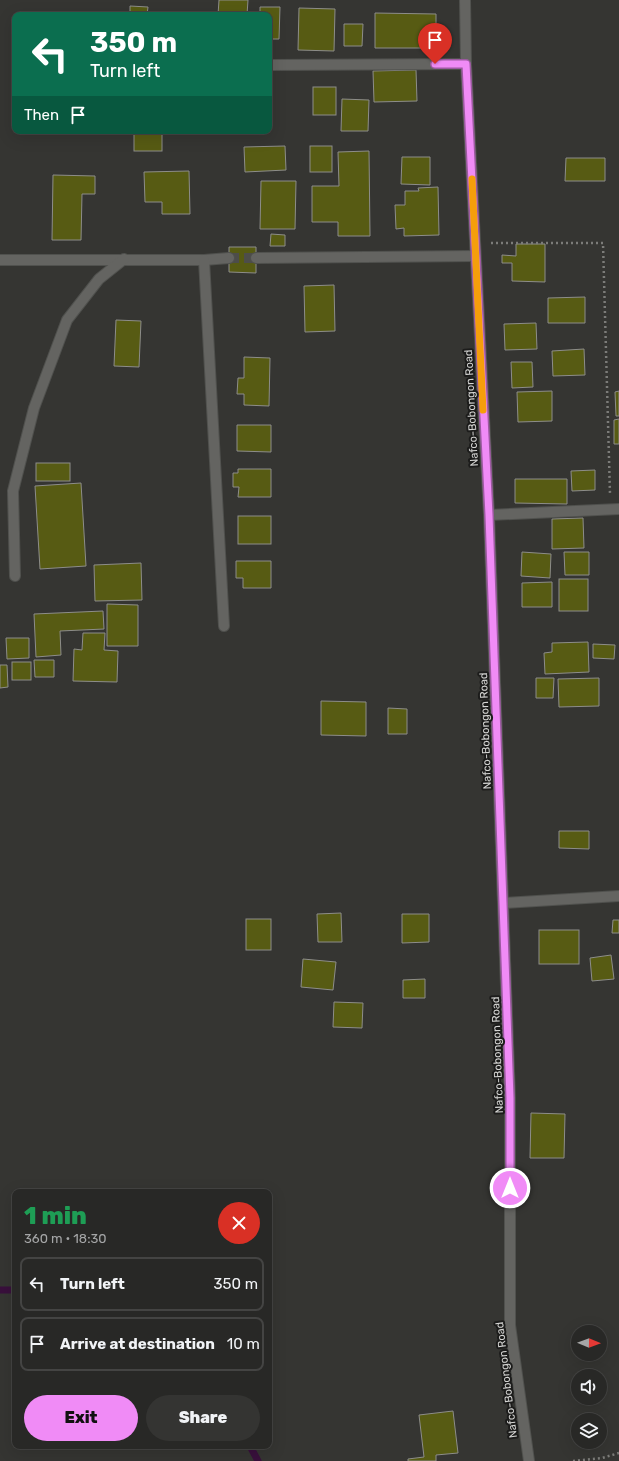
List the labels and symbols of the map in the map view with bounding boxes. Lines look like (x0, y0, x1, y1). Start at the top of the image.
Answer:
pin (418, 23, 452, 64)
street label: Nafco-Bobongon Road (462, 349, 481, 467)
street label: Nafco-Bobongon Road (477, 672, 494, 790)
street label: Nafco-Bobongon Road (489, 996, 506, 1114)
position arrow (489, 1167, 531, 1209)
street label: Nafco-Bobongon Road (493, 1321, 520, 1439)
north arrow (571, 1325, 607, 1361)

